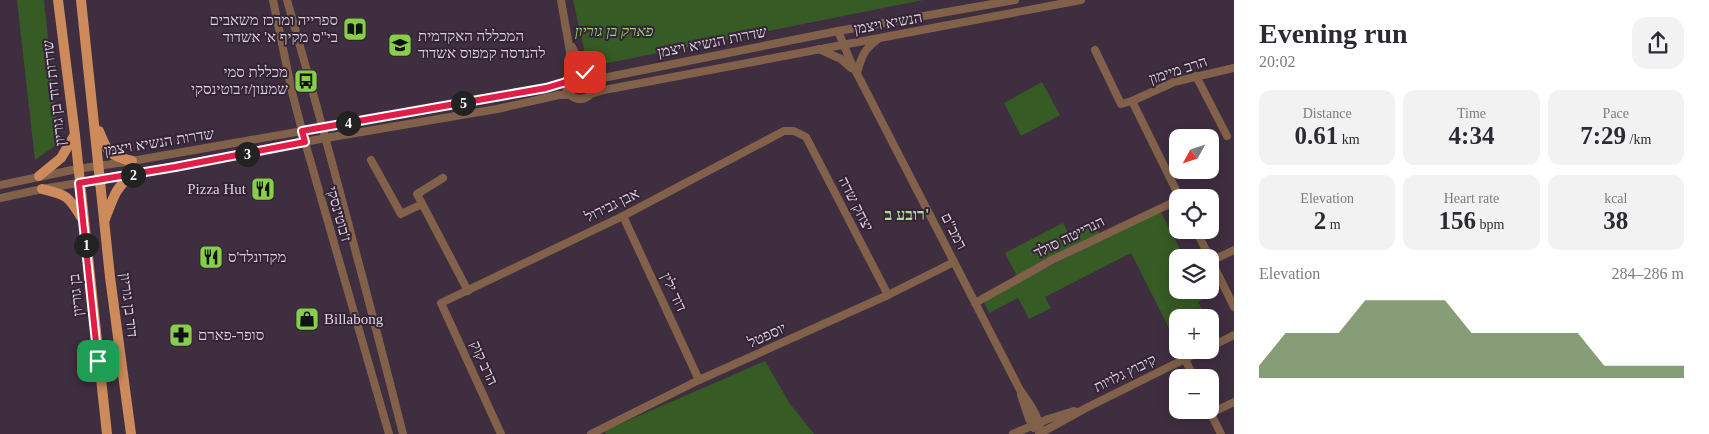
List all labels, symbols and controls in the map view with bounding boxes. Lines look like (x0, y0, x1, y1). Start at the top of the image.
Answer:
street label: הנשיא ויצמן (853, 9, 923, 37)
place label: ספרייה ומרכז משאבים בי"ס מקיף א' אשדוד (210, 12, 338, 45)
library icon: ספרייה ומרכז משאבים בי"ס מקיף א' אשדוד (342, 16, 368, 42)
button: share (1632, 17, 1684, 69)
text: Evening run (1259, 18, 1408, 49)
park label: פארק בן גוריון (575, 23, 653, 40)
street label: שדרות הנשיא ויצמן (656, 23, 768, 60)
place label: המכללה האקדמית להנדסה קמפוס אשדוד (418, 28, 545, 61)
school or university icon: המכללה האקדמית להנדסה קמפוס אשדוד (387, 32, 413, 58)
street label: שדרות דוד בן גוריון (40, 39, 68, 147)
pin (564, 51, 606, 93)
street label: הרב מיימון (1147, 53, 1209, 87)
text: 20:02 (1259, 53, 1295, 70)
icon: check (571, 58, 599, 86)
place label: מכללת סמי שמעון/ז׳בוטינסקי (191, 64, 288, 97)
bus stop icon: מכללת סמי שמעון/ז׳בוטינסקי (293, 68, 319, 94)
pin: 5 (450, 90, 476, 116)
text: 5 (460, 96, 467, 111)
text: Distance (1303, 106, 1352, 121)
text: Time (1457, 106, 1486, 121)
text: Pace (1603, 106, 1629, 121)
pin: 4 (336, 110, 360, 136)
text: 4 (345, 116, 352, 131)
text: 0.61 (1295, 122, 1338, 149)
text: 4:34 (1449, 122, 1494, 149)
text: 7:29 (1580, 122, 1626, 149)
street label: שדרות הנשיא ויצמן (103, 125, 215, 159)
north arrow (1169, 129, 1219, 179)
map controls (1169, 129, 1219, 419)
text: km (1338, 132, 1360, 147)
text: /km (1626, 132, 1651, 147)
pin: 3 (234, 142, 260, 166)
text: 3 (244, 147, 251, 162)
pin: 2 (120, 162, 146, 188)
text: 2 (130, 168, 137, 183)
street label: יצחק שדה (835, 174, 877, 234)
restaurant icon: Pizza Hut (250, 176, 276, 202)
place label: Pizza Hut (187, 181, 247, 197)
street label: ז'בוטינסקי (324, 185, 354, 243)
street label: אבן גבירול (581, 185, 642, 225)
button: locate (1169, 189, 1219, 239)
text: Elevation (1300, 191, 1354, 206)
text: Heart rate (1444, 191, 1499, 206)
text: kcal (1604, 191, 1627, 206)
district label: רובע ב' (885, 206, 929, 223)
text: 2 (1314, 207, 1326, 234)
text: 156 (1439, 207, 1476, 234)
text: 38 (1603, 207, 1628, 234)
street label: רמב"ם (938, 210, 970, 252)
street label: הנרייטה סולד (1031, 213, 1107, 261)
text: m (1326, 217, 1341, 232)
text: bpm (1476, 217, 1504, 232)
pin: 1 (74, 232, 98, 258)
text: 1 (83, 238, 90, 253)
restaurant icon: מקדונלד'ס (198, 244, 224, 270)
place label: מקדונלד'ס (228, 249, 286, 265)
button: layers (1169, 249, 1219, 299)
text: Elevation (1259, 265, 1320, 282)
text: 284–286 m (1612, 265, 1684, 282)
street label: דוד ילין (658, 270, 690, 314)
street label: דוד בן גוריון (117, 272, 141, 338)
street label: בן גוריון (66, 273, 86, 317)
shop icon: Billabong (294, 306, 320, 332)
button: + (1169, 309, 1219, 359)
place label: Billabong (324, 311, 384, 327)
street label: יוספטל (744, 319, 789, 351)
pharmacy icon: סופר-פארם (168, 322, 194, 348)
place label: סופר-פארם (198, 327, 264, 343)
street label: הרב קוק (467, 338, 501, 388)
pin (77, 340, 119, 382)
icon: arrive (84, 347, 112, 375)
street label: קיבוץ גלויות (1091, 351, 1159, 395)
button: − (1169, 369, 1219, 419)

